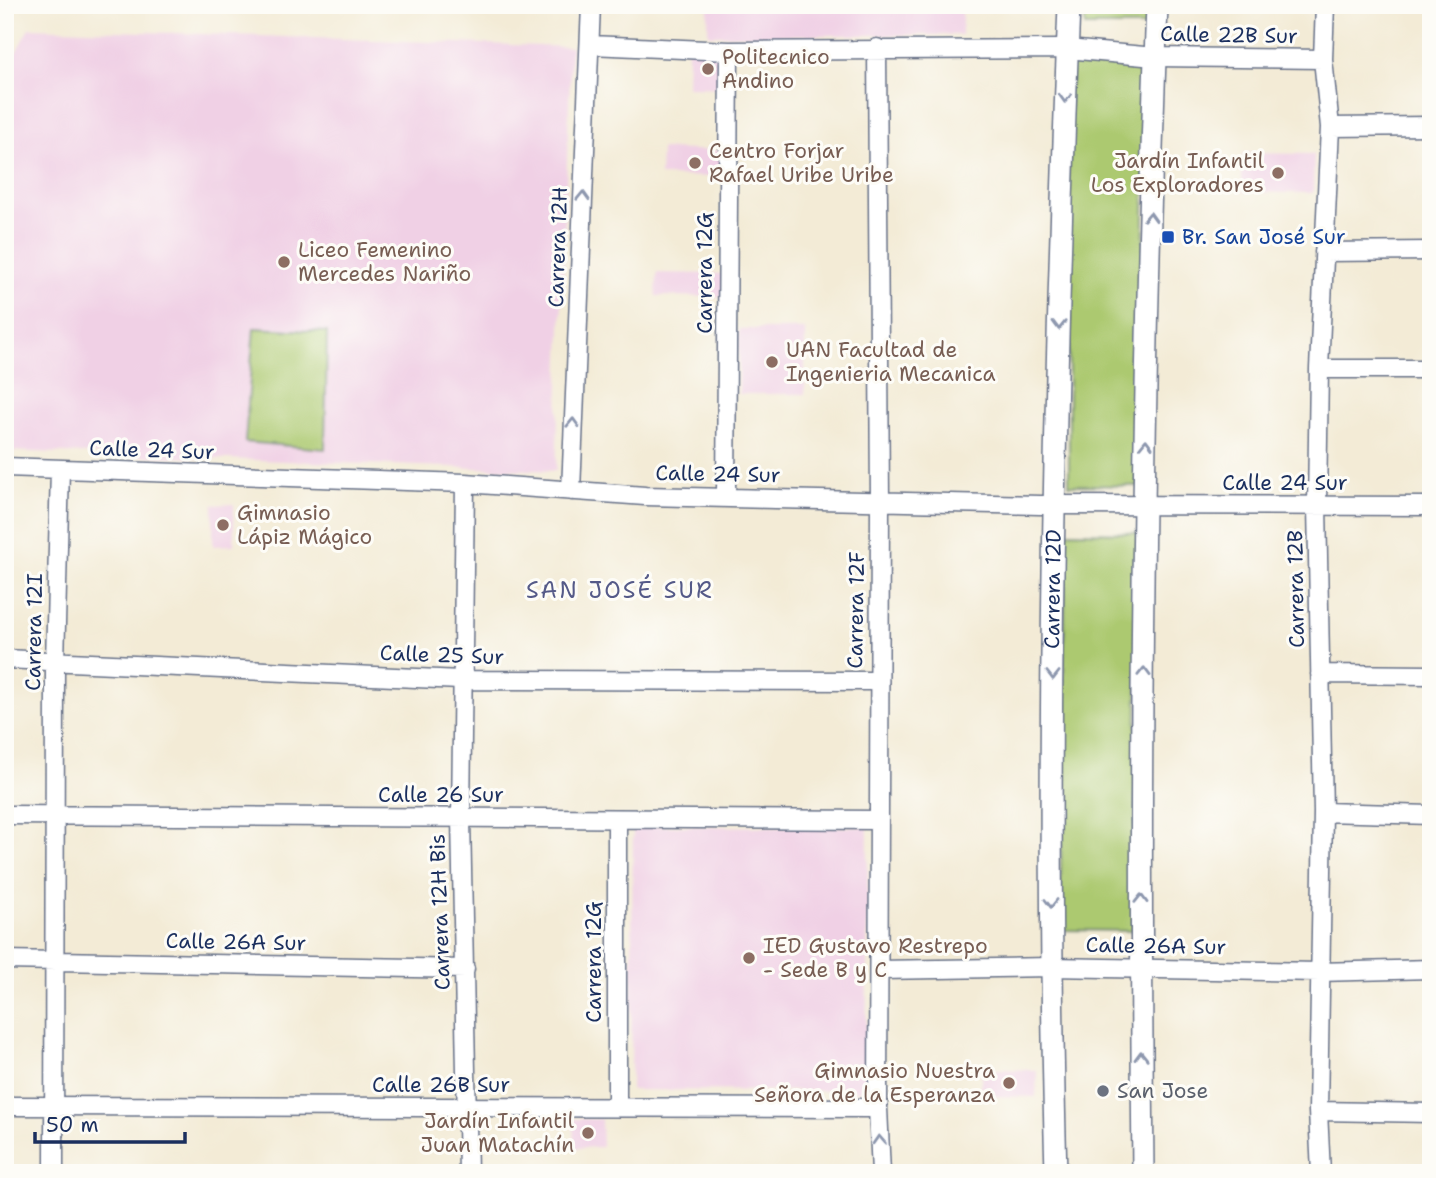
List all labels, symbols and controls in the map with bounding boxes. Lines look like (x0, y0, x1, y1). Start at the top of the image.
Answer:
street label: Calle 22B Sur (1160, 20, 1298, 50)
place label: Politecnico Andino (722, 43, 830, 95)
marker: Politecnico Andino (700, 61, 716, 77)
one-way arrow (1058, 93, 1073, 104)
place label: Centro Forjar Rafael Uribe Uribe (709, 137, 894, 189)
place label: Jardín Infantil Los Exploradores (1091, 147, 1265, 199)
marker: Centro Forjar Rafael Uribe Uribe (687, 155, 703, 171)
marker: Jardín Infantil Los Exploradores (1270, 165, 1286, 181)
street label: Carrera 12H (542, 186, 574, 308)
one-way arrow (576, 190, 591, 201)
one-way arrow (1142, 211, 1158, 222)
street label: Carrera 12G (691, 212, 719, 334)
place label: Br. San José Sur (1182, 223, 1346, 251)
marker: Br. San José Sur (1160, 229, 1176, 245)
place label: Liceo Femenino Mercedes Nariño (298, 236, 471, 288)
marker: Liceo Femenino Mercedes Nariño (276, 254, 292, 270)
one-way arrow (1052, 320, 1067, 331)
place label: UAN Facultad de Ingenieria Mecanica (786, 336, 995, 388)
marker: UAN Facultad de Ingenieria Mecanica (764, 354, 780, 370)
one-way arrow (566, 417, 581, 428)
street label: Calle 24 Sur (89, 434, 215, 466)
one-way arrow (1138, 439, 1154, 449)
street label: Calle 24 Sur (655, 459, 781, 489)
street label: Calle 24 Sur (1222, 469, 1348, 497)
place label: Gimnasio Lápiz Mágico (237, 499, 372, 551)
marker: Gimnasio Lápiz Mágico (215, 517, 231, 533)
street label: Carrera 12D (1038, 529, 1068, 649)
street label: Carrera 12B (1281, 530, 1311, 648)
street label: Carrera 12F (841, 551, 871, 669)
street label: Carrera 12I (19, 573, 49, 691)
district label: SAN JOSÉ SUR (526, 574, 714, 605)
street label: Calle 25 Sur (379, 639, 505, 671)
one-way arrow (1136, 666, 1152, 677)
one-way arrow (1045, 671, 1061, 681)
street label: Calle 26 Sur (378, 781, 504, 809)
street label: Carrera 12H Bis (423, 833, 457, 991)
one-way arrow (1133, 894, 1149, 904)
one-way arrow (1043, 898, 1059, 908)
street label: Carrera 12G (580, 901, 608, 1023)
street label: Calle 26A Sur (165, 927, 307, 957)
street label: Calle 26A Sur (1085, 931, 1227, 961)
place label: IED Gustavo Restrepo - Sede B y C (763, 932, 988, 984)
marker: IED Gustavo Restrepo - Sede B y C (741, 950, 757, 966)
one-way arrow (1134, 1050, 1149, 1061)
place label: Gimnasio Nuestra Señora de la Esperanza (754, 1057, 995, 1109)
street label: Calle 26B Sur (372, 1071, 510, 1099)
marker: Gimnasio Nuestra Señora de la Esperanza (1001, 1075, 1017, 1091)
place label: San Jose (1117, 1077, 1208, 1105)
marker: San Jose (1095, 1083, 1111, 1099)
scale bar (35, 1101, 186, 1145)
place label: Jardín Infantil Juan Matachín (421, 1107, 575, 1159)
text: 50 m (46, 1111, 99, 1139)
marker: Jardín Infantil Juan Matachín (580, 1125, 596, 1141)
one-way arrow (872, 1135, 887, 1146)

